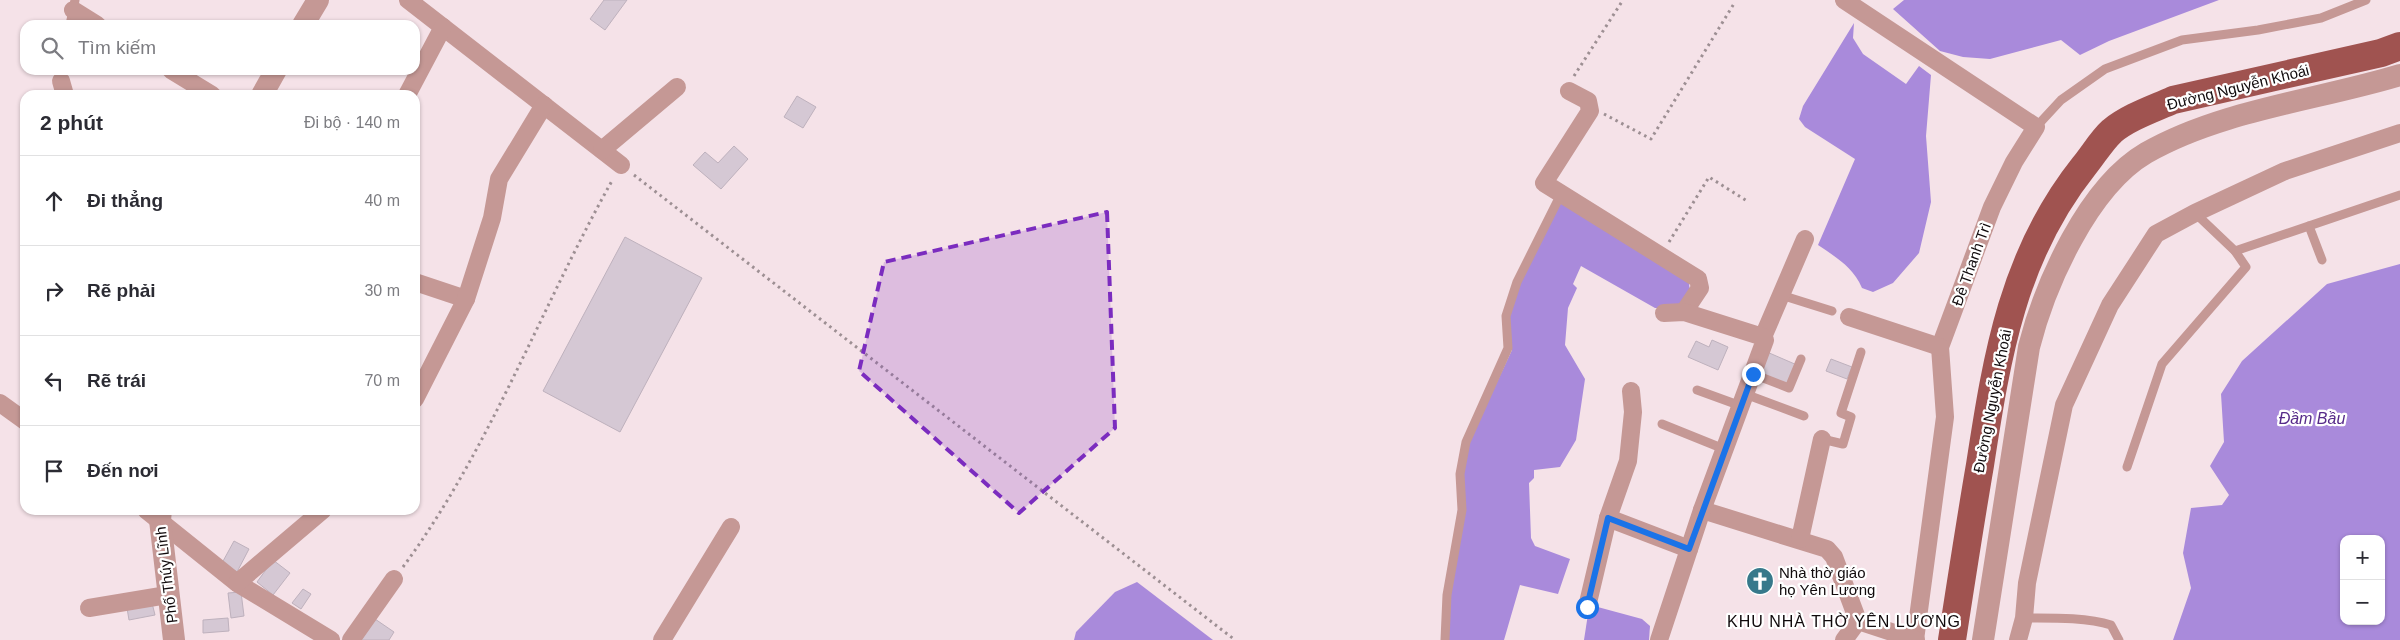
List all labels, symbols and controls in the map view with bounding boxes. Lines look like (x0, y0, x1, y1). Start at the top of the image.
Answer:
search box (20, 20, 420, 75)
icon: search (38, 34, 66, 62)
text: Tìm kiếm (78, 37, 156, 58)
street label: Đường Nguyễn Khoái (2165, 61, 2311, 113)
text: 2 phút (40, 111, 103, 134)
text: Đi bộ · 140 m (304, 114, 400, 131)
icon: ahead (40, 187, 68, 215)
text: Đi thẳng (87, 190, 163, 211)
text: 40 m (364, 192, 400, 209)
street label: Đê Thanh Trì (1948, 220, 1994, 308)
icon: right (40, 277, 68, 305)
text: Rẽ phải (87, 280, 156, 301)
text: 30 m (364, 282, 400, 299)
street label: Đường Nguyễn Khoái (1970, 328, 2014, 474)
route end (1742, 363, 1765, 386)
icon: left (40, 367, 68, 395)
text: Rẽ trái (87, 370, 146, 391)
text: 70 m (364, 372, 400, 389)
water label: Đầm Bầu (2279, 410, 2345, 427)
icon: arrive (40, 457, 68, 485)
text: Đến nơi (87, 460, 159, 481)
street label: Phố Thúy Lĩnh (152, 526, 180, 624)
map controls (2340, 535, 2385, 625)
button: + (2340, 535, 2385, 580)
place label: Nhà thờ giáo họ Yên Lương (1779, 564, 1875, 598)
church icon: Nhà thờ giáo họ Yên Lương (1745, 566, 1775, 596)
button: − (2340, 580, 2385, 625)
route start (1576, 596, 1599, 619)
district label: KHU NHÀ THỜ YÊN LƯƠNG (1727, 612, 1961, 630)

